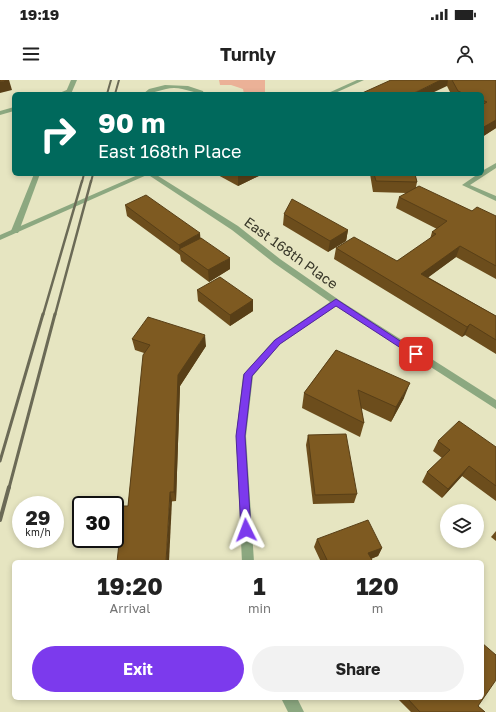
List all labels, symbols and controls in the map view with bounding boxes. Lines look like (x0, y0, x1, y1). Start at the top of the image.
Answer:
text: 19:19 (20, 5, 59, 23)
icon: menu (20, 43, 42, 65)
text: Turnly (220, 43, 276, 65)
icon: person (454, 43, 476, 65)
text: 90 m (98, 106, 165, 139)
icon: right (32, 108, 84, 160)
text: East 168th Place (98, 140, 242, 162)
street label: East 168th Place (241, 213, 341, 292)
pin (399, 337, 433, 371)
icon: arrive (405, 343, 427, 365)
speed limit sign: 30 (72, 496, 124, 548)
map controls (440, 504, 484, 548)
button: layers (440, 504, 484, 548)
text: 29 (26, 505, 50, 529)
position arrow (225, 509, 267, 551)
text: km/h (25, 526, 51, 538)
text: 19:20 (97, 571, 163, 600)
text: 1 (253, 571, 266, 600)
text: 120 (356, 571, 399, 600)
text: Arrival (110, 600, 150, 616)
text: min (248, 600, 271, 616)
text: m (372, 600, 383, 616)
button: Exit (32, 646, 244, 692)
button: Share (252, 646, 464, 692)

